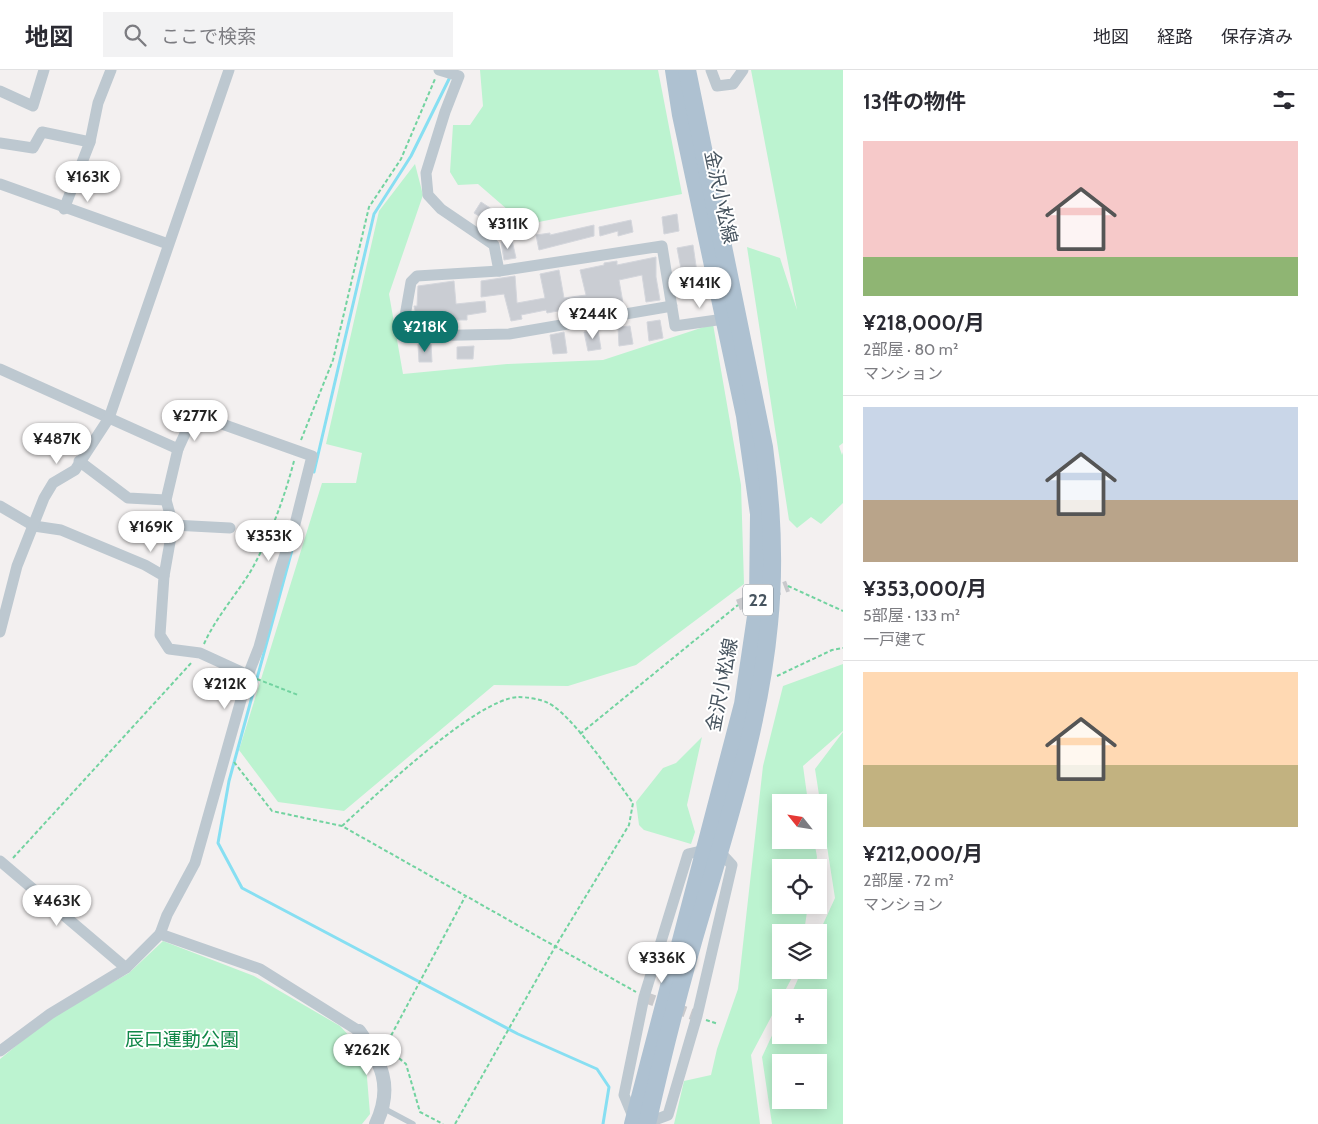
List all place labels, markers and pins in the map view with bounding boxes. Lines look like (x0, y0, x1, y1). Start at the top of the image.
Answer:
pin: ¥163K (53, 160, 123, 203)
pin: ¥311K (473, 208, 543, 250)
pin: ¥141K (665, 266, 735, 309)
pin: ¥244K (558, 298, 628, 340)
pin: ¥218K (390, 310, 460, 353)
pin: ¥277K (160, 400, 230, 442)
pin: ¥487K (22, 422, 92, 465)
pin: ¥169K (116, 510, 186, 553)
pin: ¥353K (234, 520, 304, 562)
pin: ¥212K (190, 668, 260, 710)
pin: ¥463K (22, 884, 92, 927)
pin: ¥336K (627, 942, 697, 984)
pin: ¥262K (332, 1034, 402, 1076)

